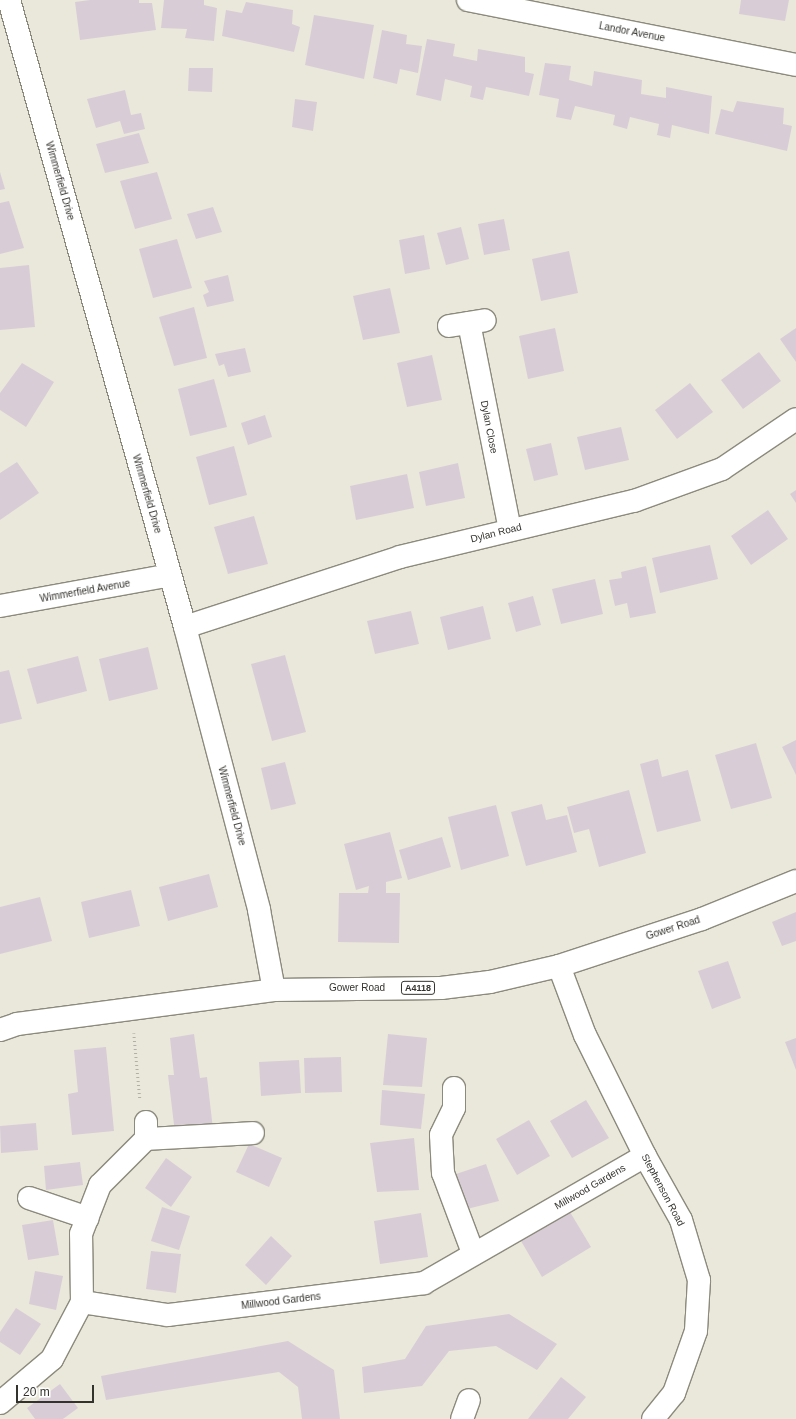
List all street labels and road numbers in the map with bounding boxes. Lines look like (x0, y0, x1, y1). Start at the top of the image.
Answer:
street label: Landor Avenue (598, 20, 666, 44)
street label: Wimmerfield Drive (43, 140, 77, 222)
street label: Dylan Close (478, 399, 500, 455)
street label: Wimmerfield Drive (130, 453, 164, 535)
street label: Dylan Road (469, 521, 523, 545)
street label: Wimmerfield Avenue (39, 577, 131, 605)
street label: Wimmerfield Drive (216, 765, 248, 847)
street label: Gower Road (644, 914, 702, 942)
road number: A4118 (400, 981, 436, 995)
street label: Gower Road (329, 982, 385, 994)
street label: Stephenson Road (639, 1152, 687, 1228)
street label: Millwood Gardens (552, 1162, 628, 1212)
street label: Millwood Gardens (241, 1290, 321, 1312)

